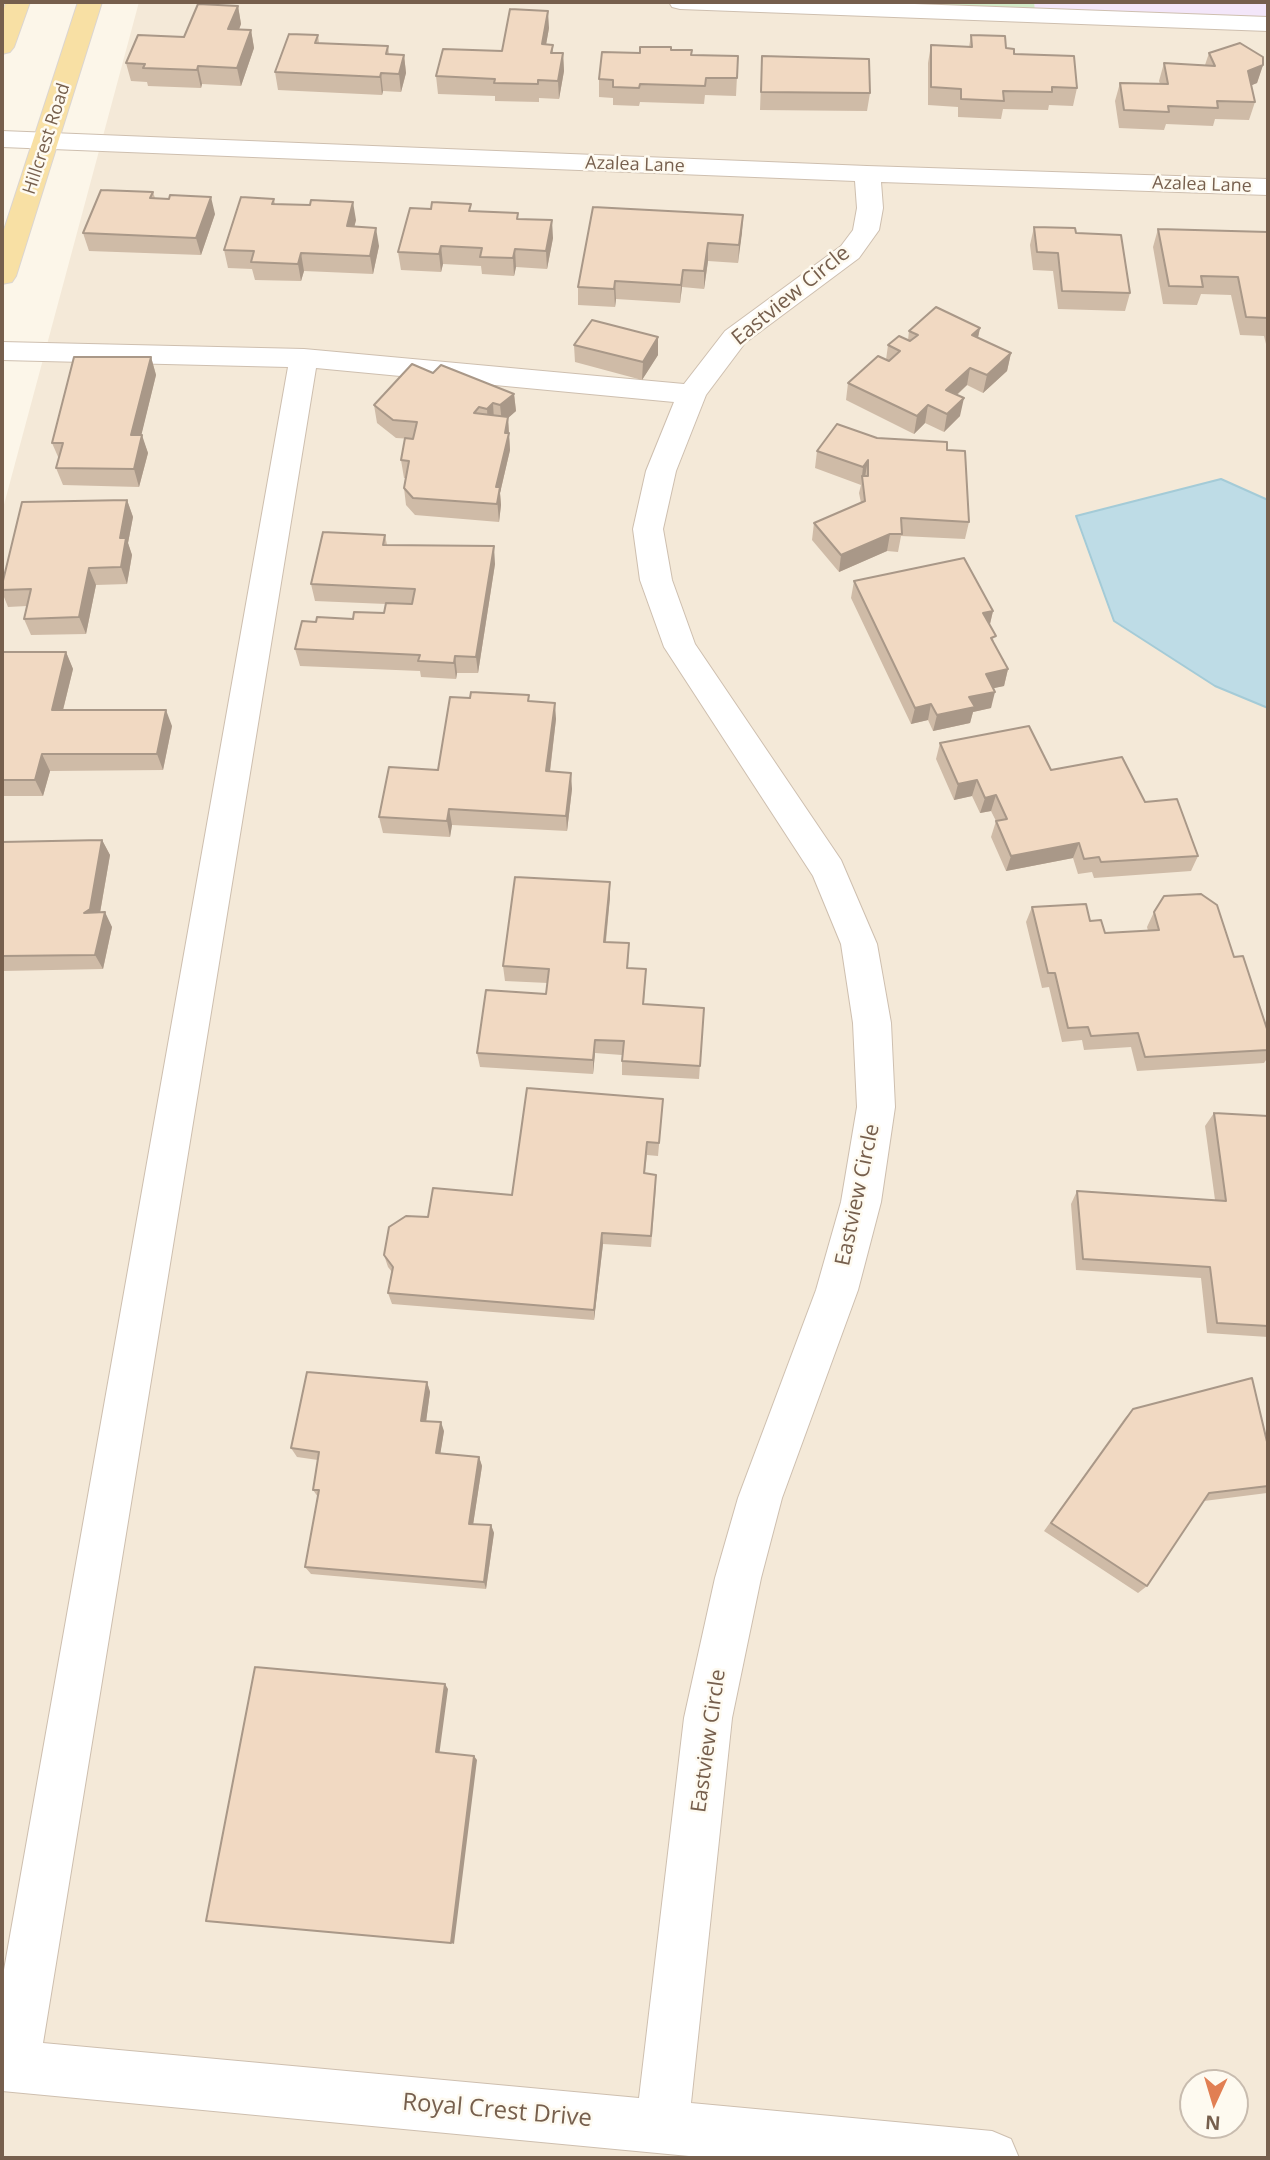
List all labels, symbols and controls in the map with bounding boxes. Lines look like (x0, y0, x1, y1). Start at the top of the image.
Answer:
street label: Hillcrest Road (19, 81, 75, 197)
street label: Azalea Lane (585, 152, 685, 178)
street label: Azalea Lane (1152, 172, 1252, 198)
street label: Eastview Circle (727, 241, 855, 351)
street label: Eastview Circle (831, 1122, 885, 1268)
street label: Eastview Circle (686, 1668, 732, 1814)
north arrow (1179, 2069, 1249, 2139)
street label: Royal Crest Drive (401, 2088, 593, 2134)
text: N (1204, 2109, 1221, 2136)

